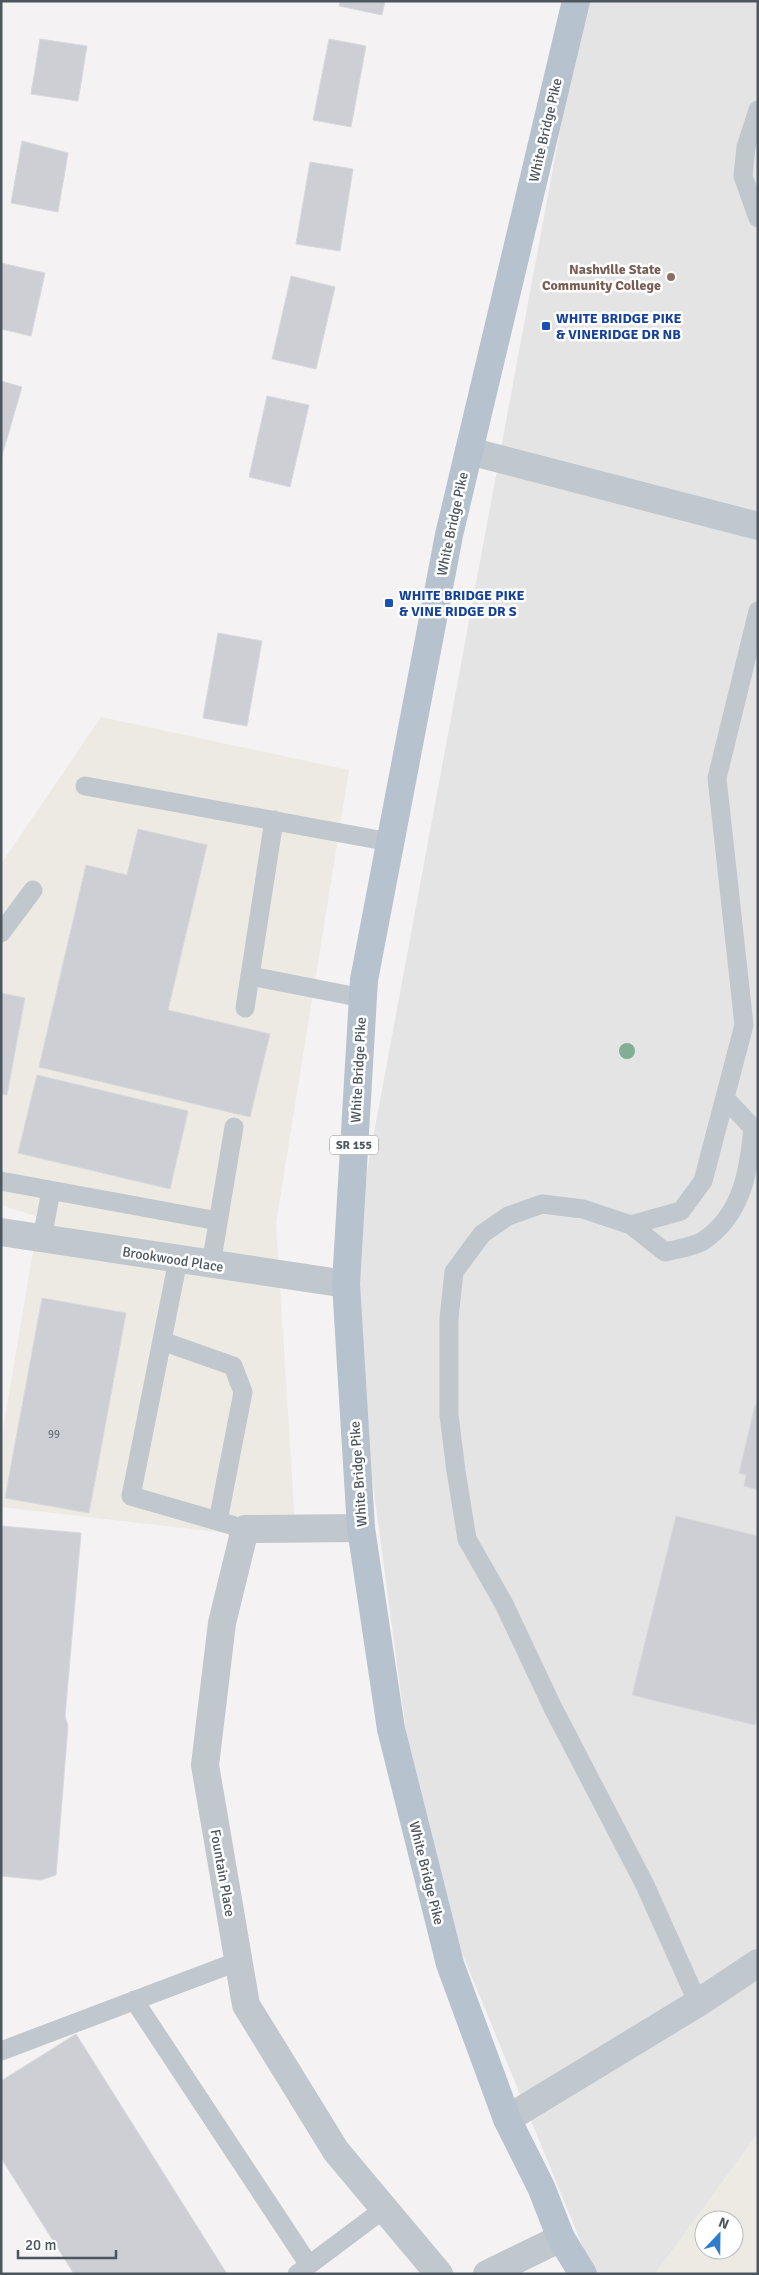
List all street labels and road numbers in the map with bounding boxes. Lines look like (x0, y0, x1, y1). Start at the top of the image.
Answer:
street label: White Bridge Pike (525, 77, 566, 184)
street label: White Bridge Pike (433, 471, 472, 578)
street label: White Bridge Pike (347, 1017, 370, 1123)
road number: SR 155 (330, 1136, 378, 1154)
street label: Brookwood Place (121, 1243, 225, 1276)
street label: White Bridge Pike (346, 1421, 371, 1527)
street label: White Bridge Pike (405, 1820, 448, 1927)
street label: Fountain Place (206, 1828, 239, 1918)

